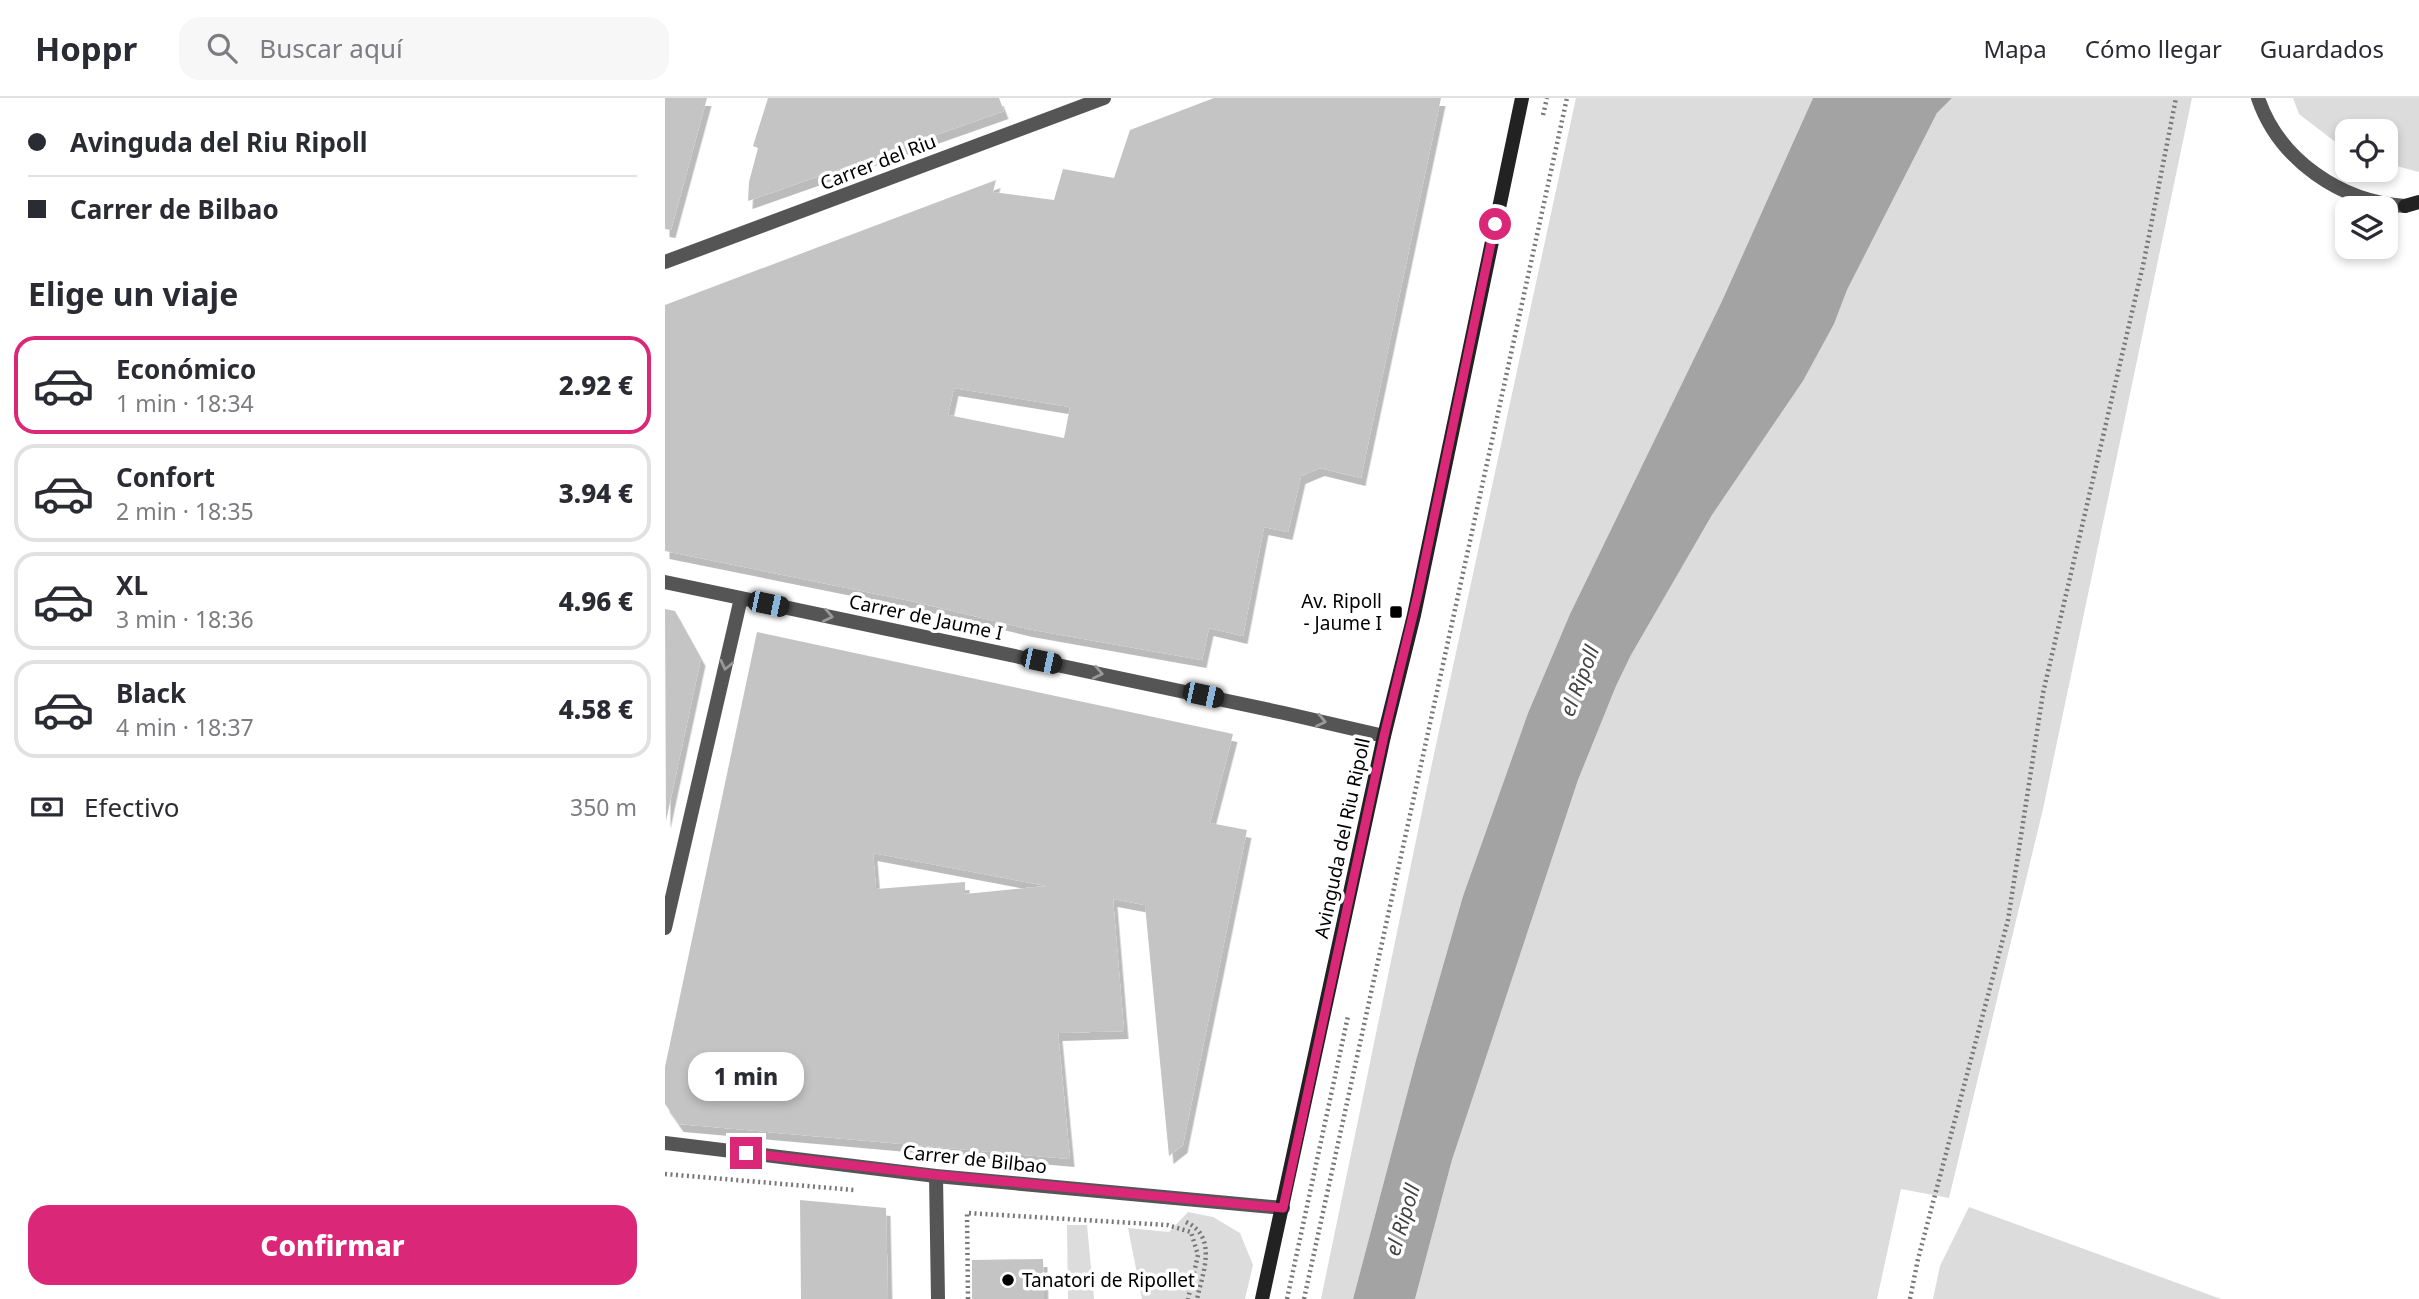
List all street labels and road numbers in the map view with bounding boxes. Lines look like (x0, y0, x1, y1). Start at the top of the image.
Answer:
street label: Carrer del Riu (816, 128, 940, 196)
street label: Carrer de Jaume I (847, 588, 1005, 646)
street label: Avinguda del Riu Ripoll (1308, 735, 1376, 941)
street label: Carrer de Bilbao (902, 1139, 1048, 1179)

